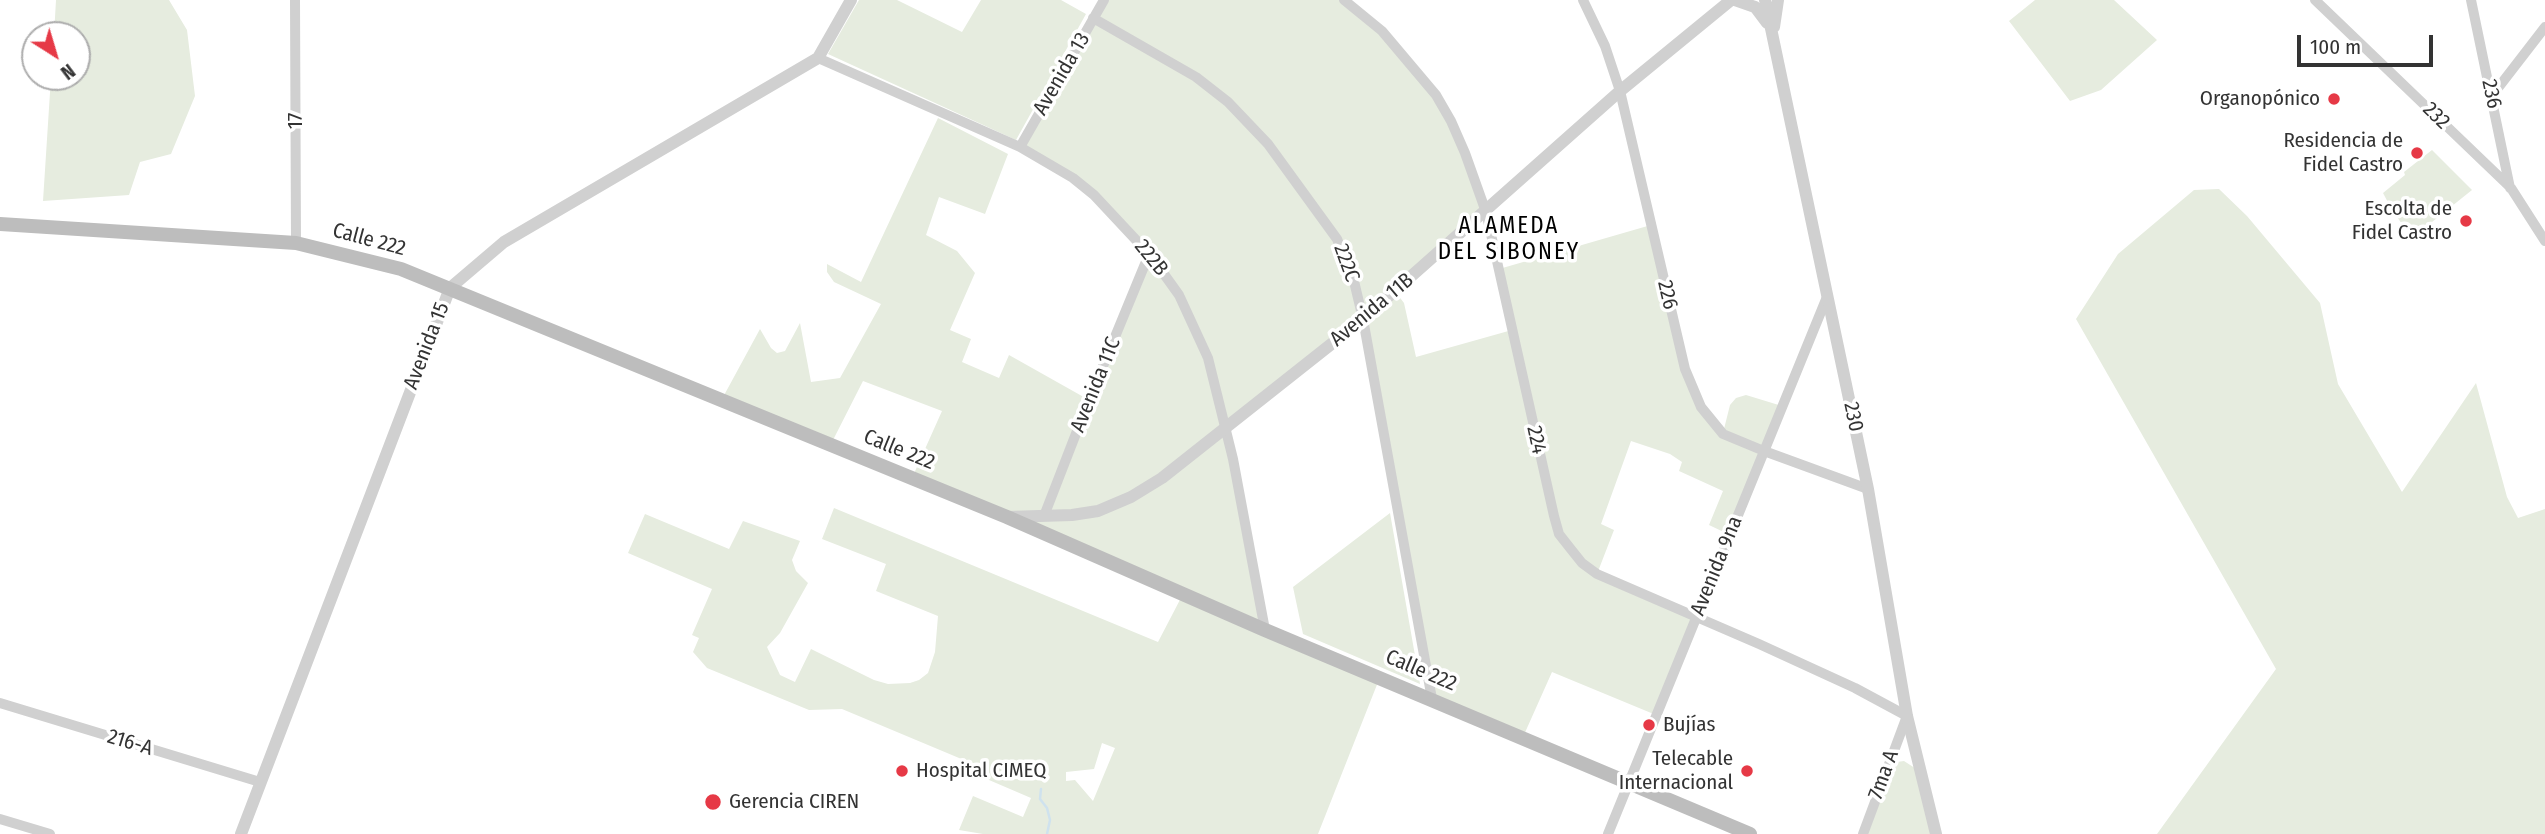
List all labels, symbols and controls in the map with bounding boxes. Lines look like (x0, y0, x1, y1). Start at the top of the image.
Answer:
north arrow (21, 21, 91, 91)
scale bar (2300, 21, 2436, 65)
street label: Avenida 13 (1028, 28, 1096, 120)
text: 100 m (2310, 34, 2361, 60)
text: N (56, 59, 79, 84)
street label: 236 (2476, 77, 2506, 111)
place label: Organopónico (2200, 86, 2320, 112)
marker: Organopónico (2326, 91, 2342, 107)
street label: 232 (2417, 97, 2455, 135)
street label: 17 (283, 113, 309, 129)
place label: Residencia de Fidel Castro (2283, 128, 2403, 178)
marker: Residencia de Fidel Castro (2409, 145, 2425, 161)
place label: Escolta de Fidel Castro (2352, 196, 2452, 246)
district label: ALAMEDA DEL SIBONEY (1439, 213, 1579, 267)
marker: Escolta de Fidel Castro (2458, 213, 2474, 229)
street label: Calle 222 (330, 218, 408, 262)
street label: 222B (1129, 235, 1173, 281)
street label: 222C (1328, 241, 1364, 285)
street label: Avenida 11B (1325, 268, 1419, 352)
street label: 226 (1651, 278, 1683, 312)
street label: Avenida 15 (399, 299, 455, 393)
street label: Avenida 11C (1066, 334, 1126, 436)
street label: 230 (1838, 400, 1868, 434)
street label: Calle 222 (860, 424, 938, 476)
street label: 224 (1521, 424, 1551, 456)
street label: Avenida 9na (1686, 513, 1748, 619)
street label: Calle 222 (1382, 645, 1460, 697)
place label: Bujías (1663, 712, 1715, 738)
marker: Bujías (1641, 717, 1657, 733)
street label: 216-A (104, 724, 156, 762)
place label: Telecable Internacional (1619, 746, 1733, 796)
street label: 7ma A (1863, 747, 1905, 803)
place label: Hospital CIMEQ (916, 758, 1046, 784)
marker: Hospital CIMEQ (894, 763, 910, 779)
marker: Telecable Internacional (1739, 763, 1755, 779)
place label: Gerencia CIREN (729, 789, 859, 815)
marker: Gerencia CIREN (703, 792, 723, 812)

